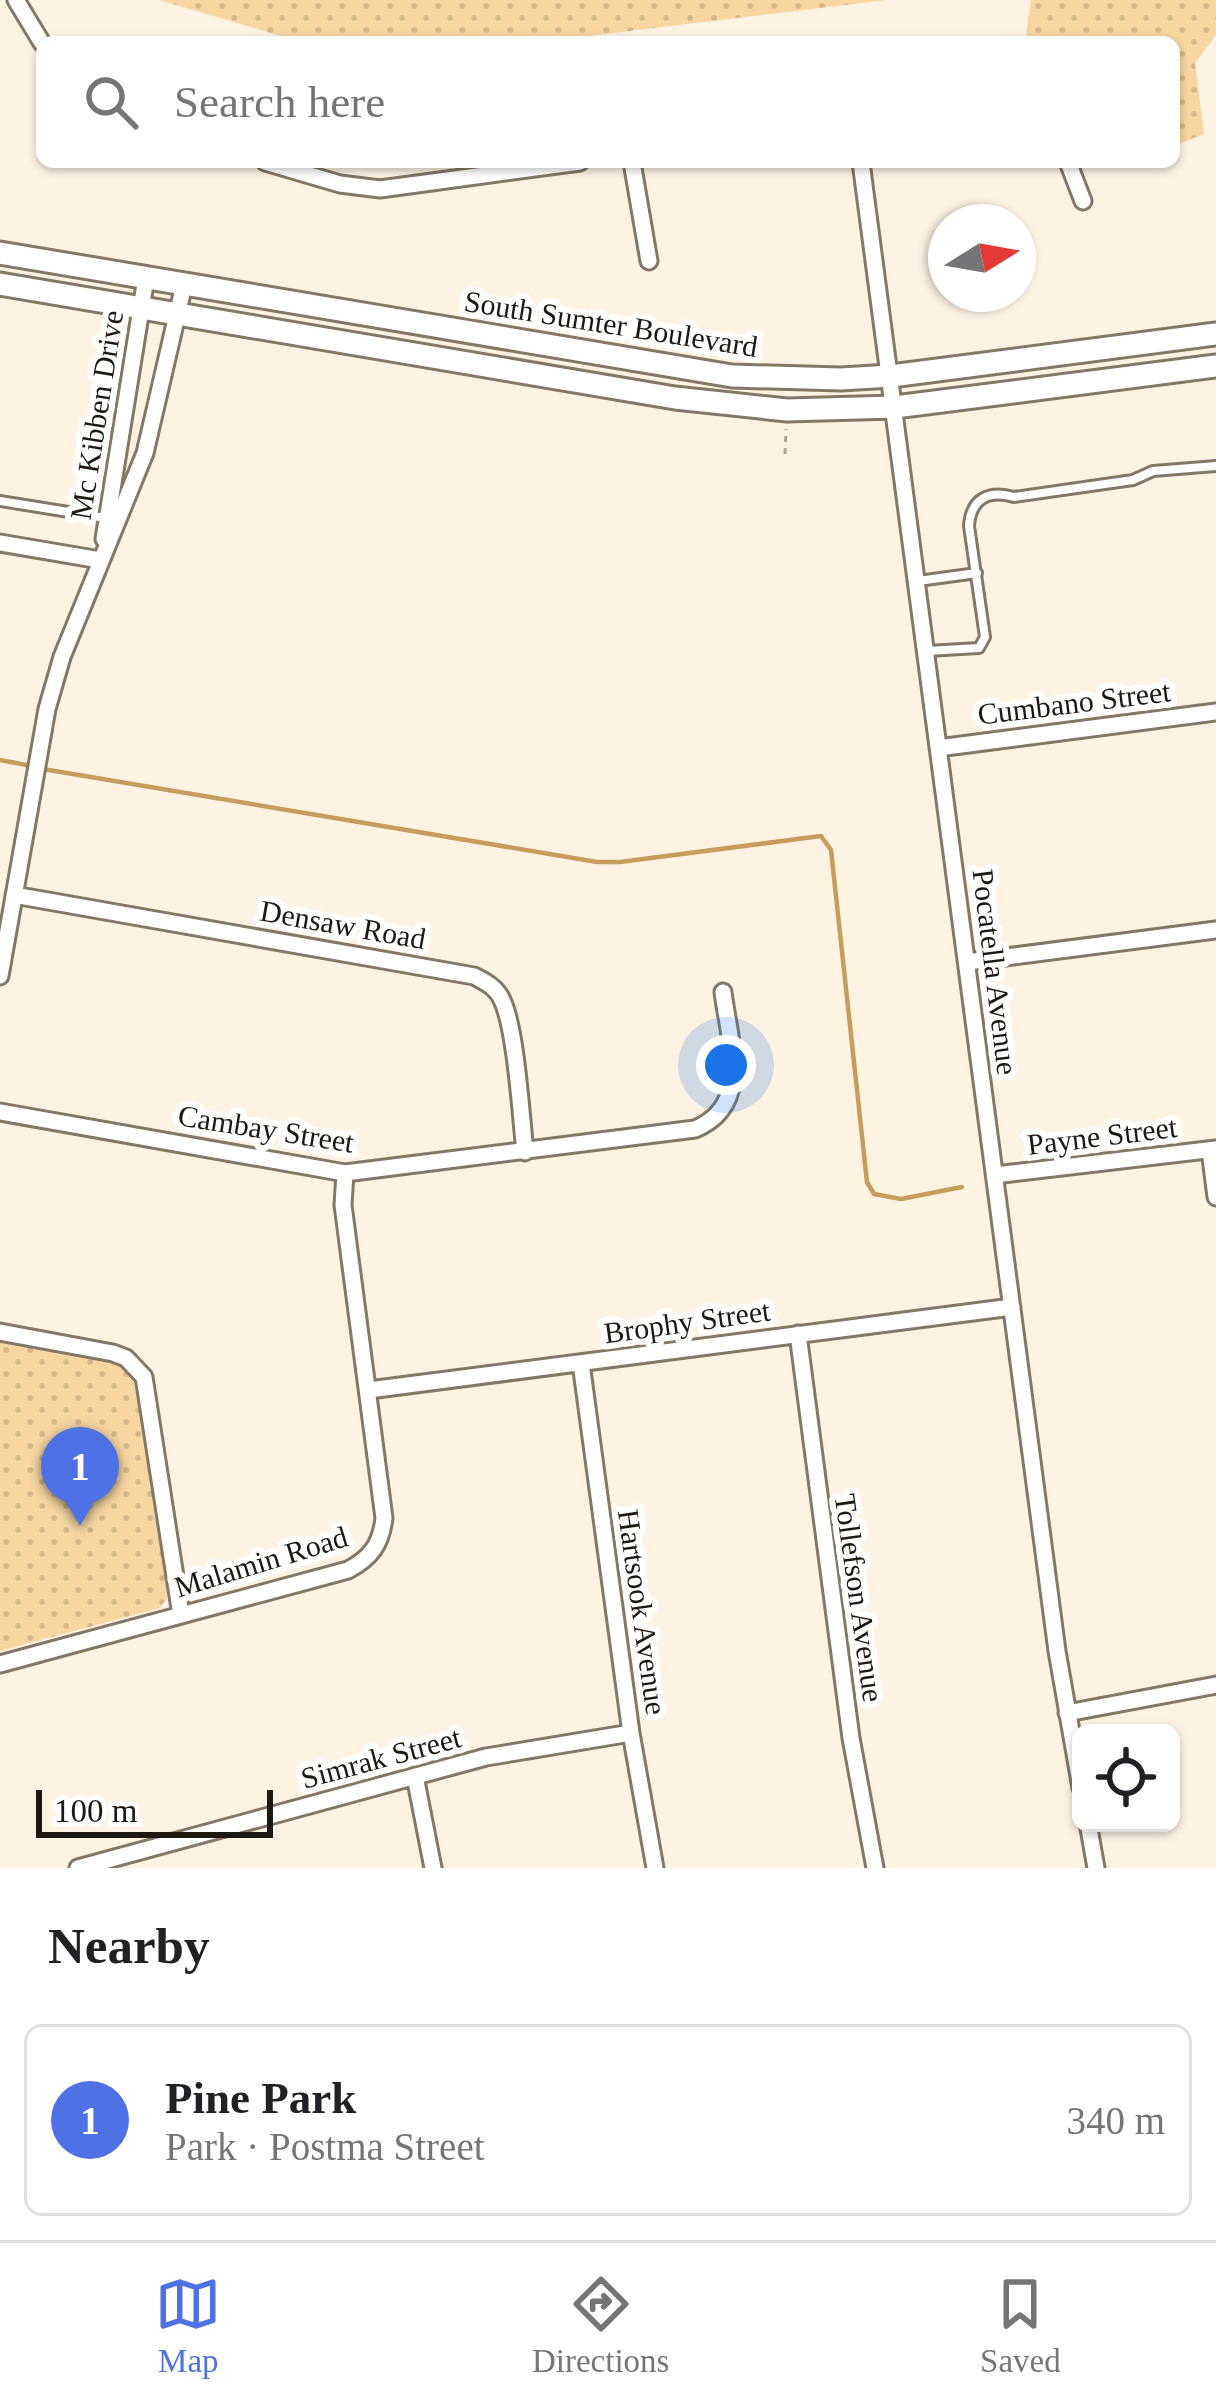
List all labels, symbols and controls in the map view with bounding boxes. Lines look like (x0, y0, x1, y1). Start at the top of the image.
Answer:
search box (36, 36, 1180, 168)
icon: search (78, 69, 144, 135)
text: Search here (174, 77, 385, 127)
north arrow (928, 204, 1036, 312)
street label: South Sumter Boulevard (462, 284, 760, 363)
street label: Mc Kibben Drive (64, 308, 129, 522)
street label: Cumbano Street (976, 674, 1173, 731)
street label: Pocatella Avenue (967, 867, 1024, 1077)
street label: Densaw Road (258, 894, 428, 955)
your location (696, 1035, 756, 1095)
street label: Cambay Street (176, 1098, 357, 1159)
street label: Payne Street (1025, 1110, 1179, 1161)
street label: Brophy Street (602, 1293, 773, 1349)
pin: 1 (41, 1427, 119, 1526)
street label: Tollefson Avenue (829, 1492, 890, 1704)
street label: Hartsook Avenue (612, 1507, 673, 1717)
street label: Malamin Road (170, 1520, 351, 1603)
street label: Simrak Street (297, 1720, 465, 1795)
map controls (1072, 1724, 1180, 1832)
button: locate (1072, 1724, 1180, 1832)
scale bar (36, 1784, 273, 1837)
text: 100 m (54, 1793, 137, 1829)
text: Nearby (48, 1918, 209, 1974)
text: Pine Park (165, 2073, 356, 2123)
text: 1 (80, 2099, 100, 2142)
text: 340 m (1066, 2099, 1165, 2142)
text: Park · Postma Street (165, 2125, 485, 2168)
tab: Map (155, 2271, 221, 2380)
tab: Directions (532, 2271, 669, 2380)
tab: Saved (980, 2271, 1061, 2380)

